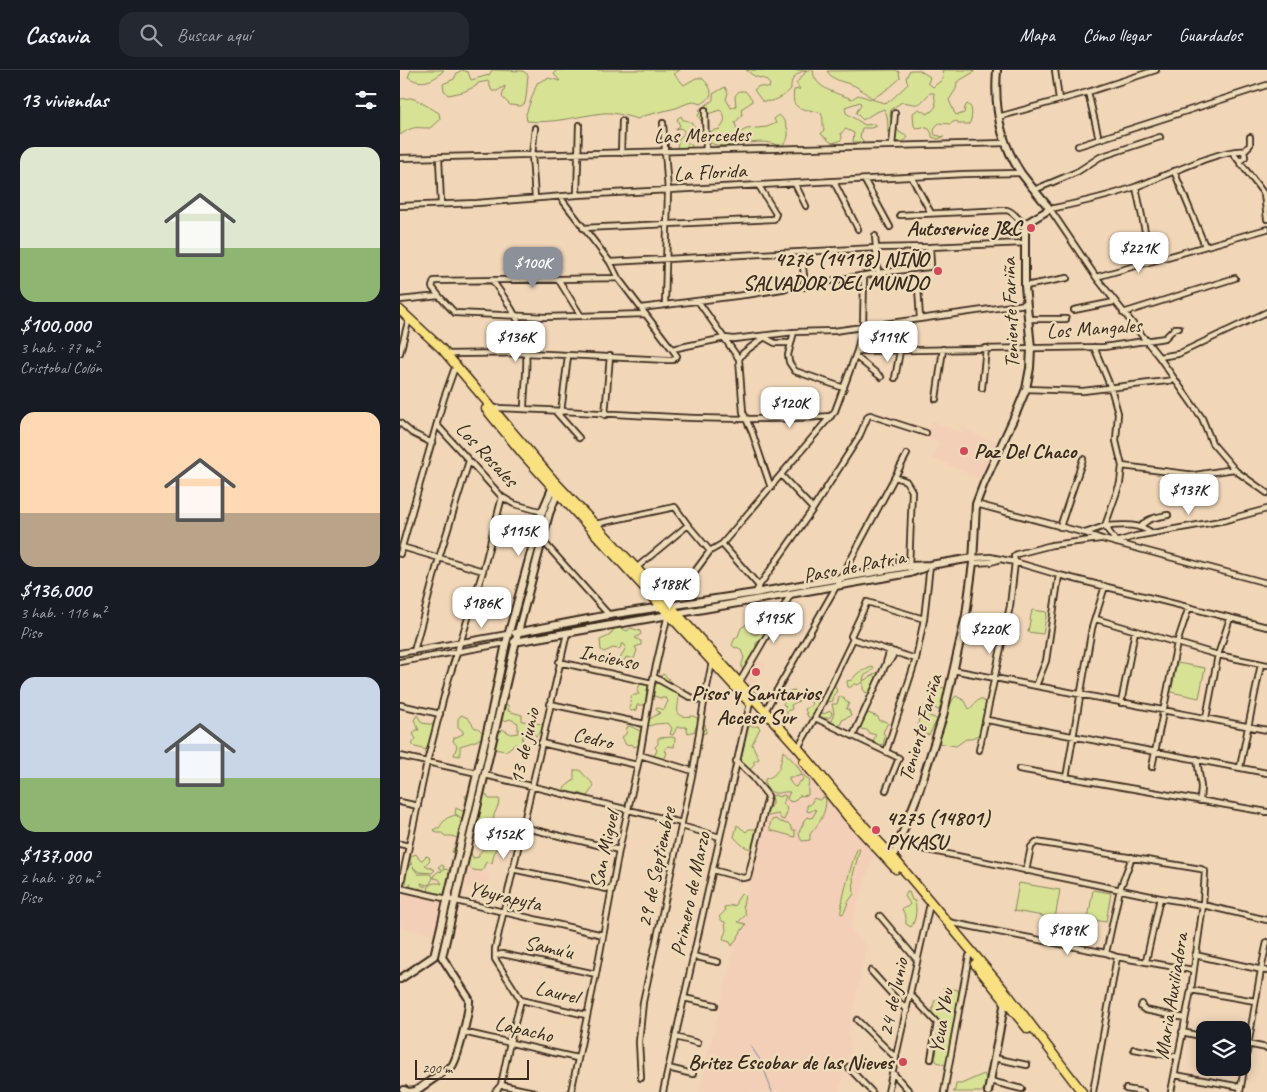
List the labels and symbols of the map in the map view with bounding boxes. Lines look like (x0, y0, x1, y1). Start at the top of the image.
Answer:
street label: Las Mercedes (653, 121, 752, 149)
street label: La Florida (673, 157, 749, 187)
place label: Autoservice J&C (907, 215, 1024, 241)
marker: Autoservice J&C (1025, 222, 1037, 234)
pin: $221K (1104, 232, 1174, 274)
pin: $100K (498, 246, 568, 289)
place label: 4276 (14118) NIÑO SALVADOR DEL MUNDO (743, 246, 931, 296)
street label: Teniente Fariña (995, 256, 1025, 369)
marker: 4276 (14118) NIÑO SALVADOR DEL MUNDO (932, 265, 944, 277)
street label: Los Mangales (1046, 312, 1144, 344)
pin: $136K (481, 320, 551, 363)
pin: $119K (853, 320, 923, 363)
pin: $120K (755, 386, 825, 429)
street label: Los Rosales (450, 416, 525, 493)
place label: Paz Del Chaco (974, 438, 1078, 464)
marker: Paz Del Chaco (958, 445, 970, 457)
pin: $137K (1154, 474, 1224, 516)
pin: $115K (484, 514, 554, 557)
street label: Paso de Patria (801, 543, 909, 589)
pin: $188K (635, 568, 705, 610)
pin: $186K (447, 586, 517, 629)
pin: $195K (739, 602, 809, 644)
pin: $220K (955, 612, 1025, 655)
street label: Incienso (577, 638, 642, 676)
marker: Pisos y Sanitarios Acceso Sur (750, 666, 762, 678)
street label: Teniente Fariña (892, 670, 948, 785)
place label: Pisos y Sanitarios Acceso Sur (692, 680, 823, 730)
street label: 13 de junio (503, 704, 546, 786)
street label: Cedro (571, 721, 618, 756)
street label: 29 de Septiembre (631, 803, 682, 929)
place label: 4275 (14801) PYKASU (886, 805, 992, 855)
street label: San Miguel (583, 806, 626, 891)
pin: $152K (469, 818, 539, 860)
marker: 4275 (14801) PYKASU (870, 824, 882, 836)
street label: Primero de Marzo (664, 828, 716, 959)
street label: Ybyrapyta (466, 875, 546, 917)
pin: $189K (1033, 914, 1103, 956)
street label: Samu'u (522, 929, 577, 965)
street label: Maria Auxiliadora (1148, 929, 1194, 1061)
street label: 24 de Junio (872, 954, 914, 1038)
street label: Laurel (533, 974, 585, 1011)
street label: Ycua Ybu (923, 985, 960, 1056)
street label: Lapacho (492, 1010, 557, 1049)
place label: Britez Escobar de las Nieves (688, 1049, 896, 1075)
marker: Britez Escobar de las Nieves (897, 1056, 909, 1068)
scale bar (415, 1057, 529, 1080)

